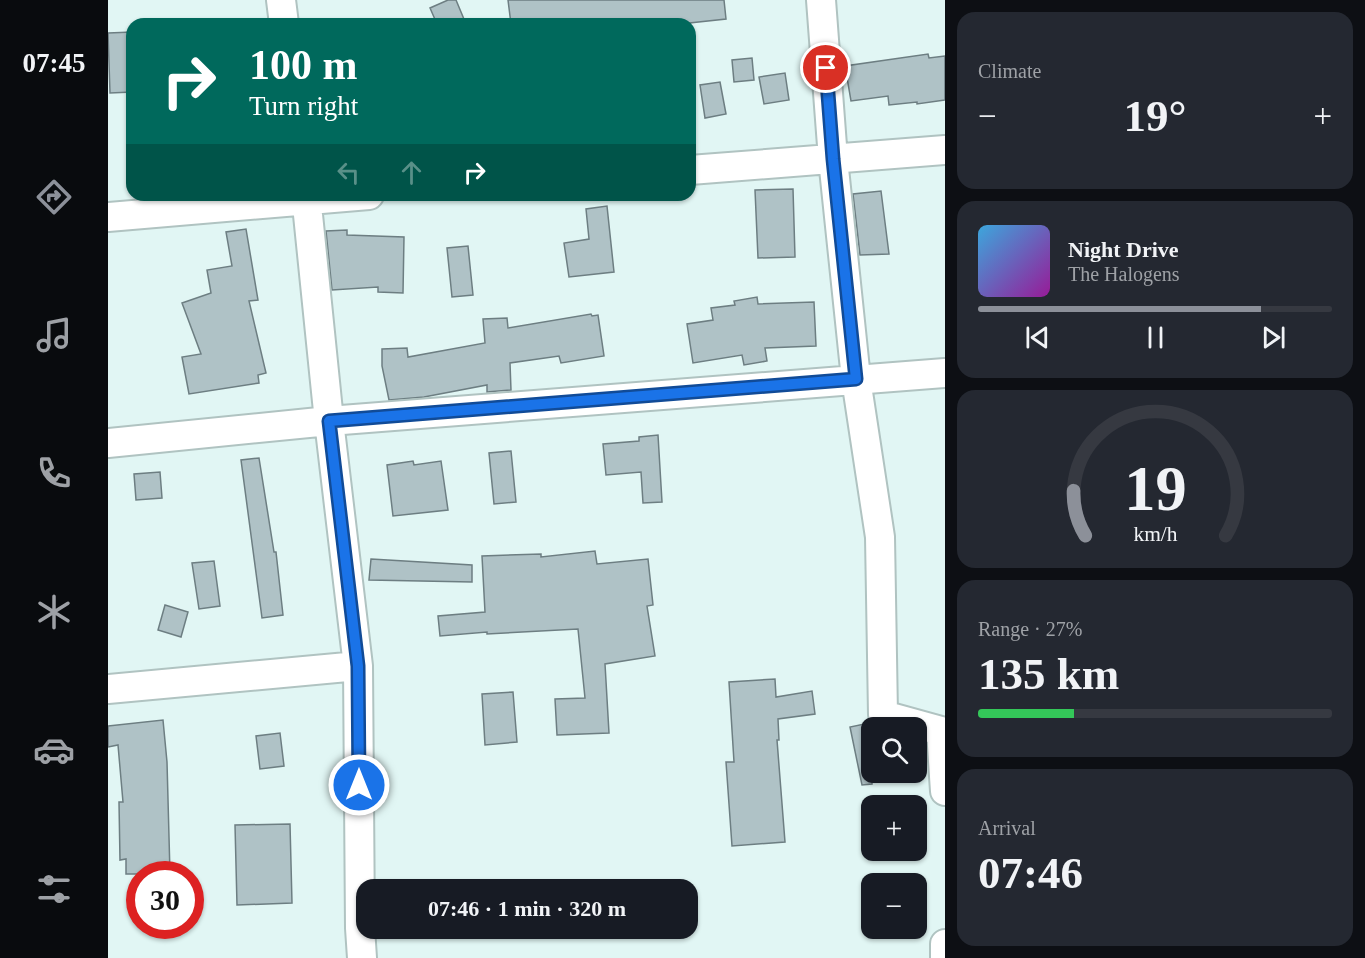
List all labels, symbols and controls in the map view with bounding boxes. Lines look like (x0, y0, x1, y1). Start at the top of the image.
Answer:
icon: right (150, 42, 228, 120)
text: 100 m (249, 42, 358, 88)
pin (800, 42, 851, 93)
text: 07:45 (23, 48, 86, 78)
icon: arrive (809, 51, 842, 84)
text: Climate (978, 60, 1041, 82)
text: Turn right (249, 91, 358, 121)
text: 19° (1124, 91, 1187, 141)
text: − (978, 98, 997, 134)
text: + (1313, 98, 1332, 134)
icon: left (332, 156, 365, 189)
icon: ahead (395, 156, 428, 189)
icon: right (458, 156, 491, 189)
icon: directions (33, 176, 75, 218)
text: Night Drive (1068, 237, 1179, 262)
text: The Halogens (1068, 263, 1180, 285)
icon: music (33, 314, 75, 356)
icon: previous (1021, 321, 1054, 354)
icon: pause (1139, 321, 1172, 354)
icon: next (1257, 321, 1290, 354)
icon: phone (33, 452, 75, 494)
text: 19 (1124, 454, 1186, 523)
text: km/h (1133, 522, 1177, 546)
icon: climate (33, 591, 75, 633)
text: Range · 27% (978, 618, 1082, 640)
text: 135 km (978, 649, 1119, 699)
map controls (861, 717, 927, 939)
button: search (861, 717, 927, 783)
icon: car (33, 729, 75, 771)
position arrow (327, 753, 391, 817)
button: + (861, 795, 927, 861)
text: Arrival (978, 817, 1036, 839)
text: 07:46 (978, 848, 1083, 898)
speed limit sign: 30 (126, 861, 204, 939)
icon: filters (33, 868, 75, 910)
button: − (861, 873, 927, 939)
text: 07:46 · 1 min · 320 m (428, 896, 626, 921)

